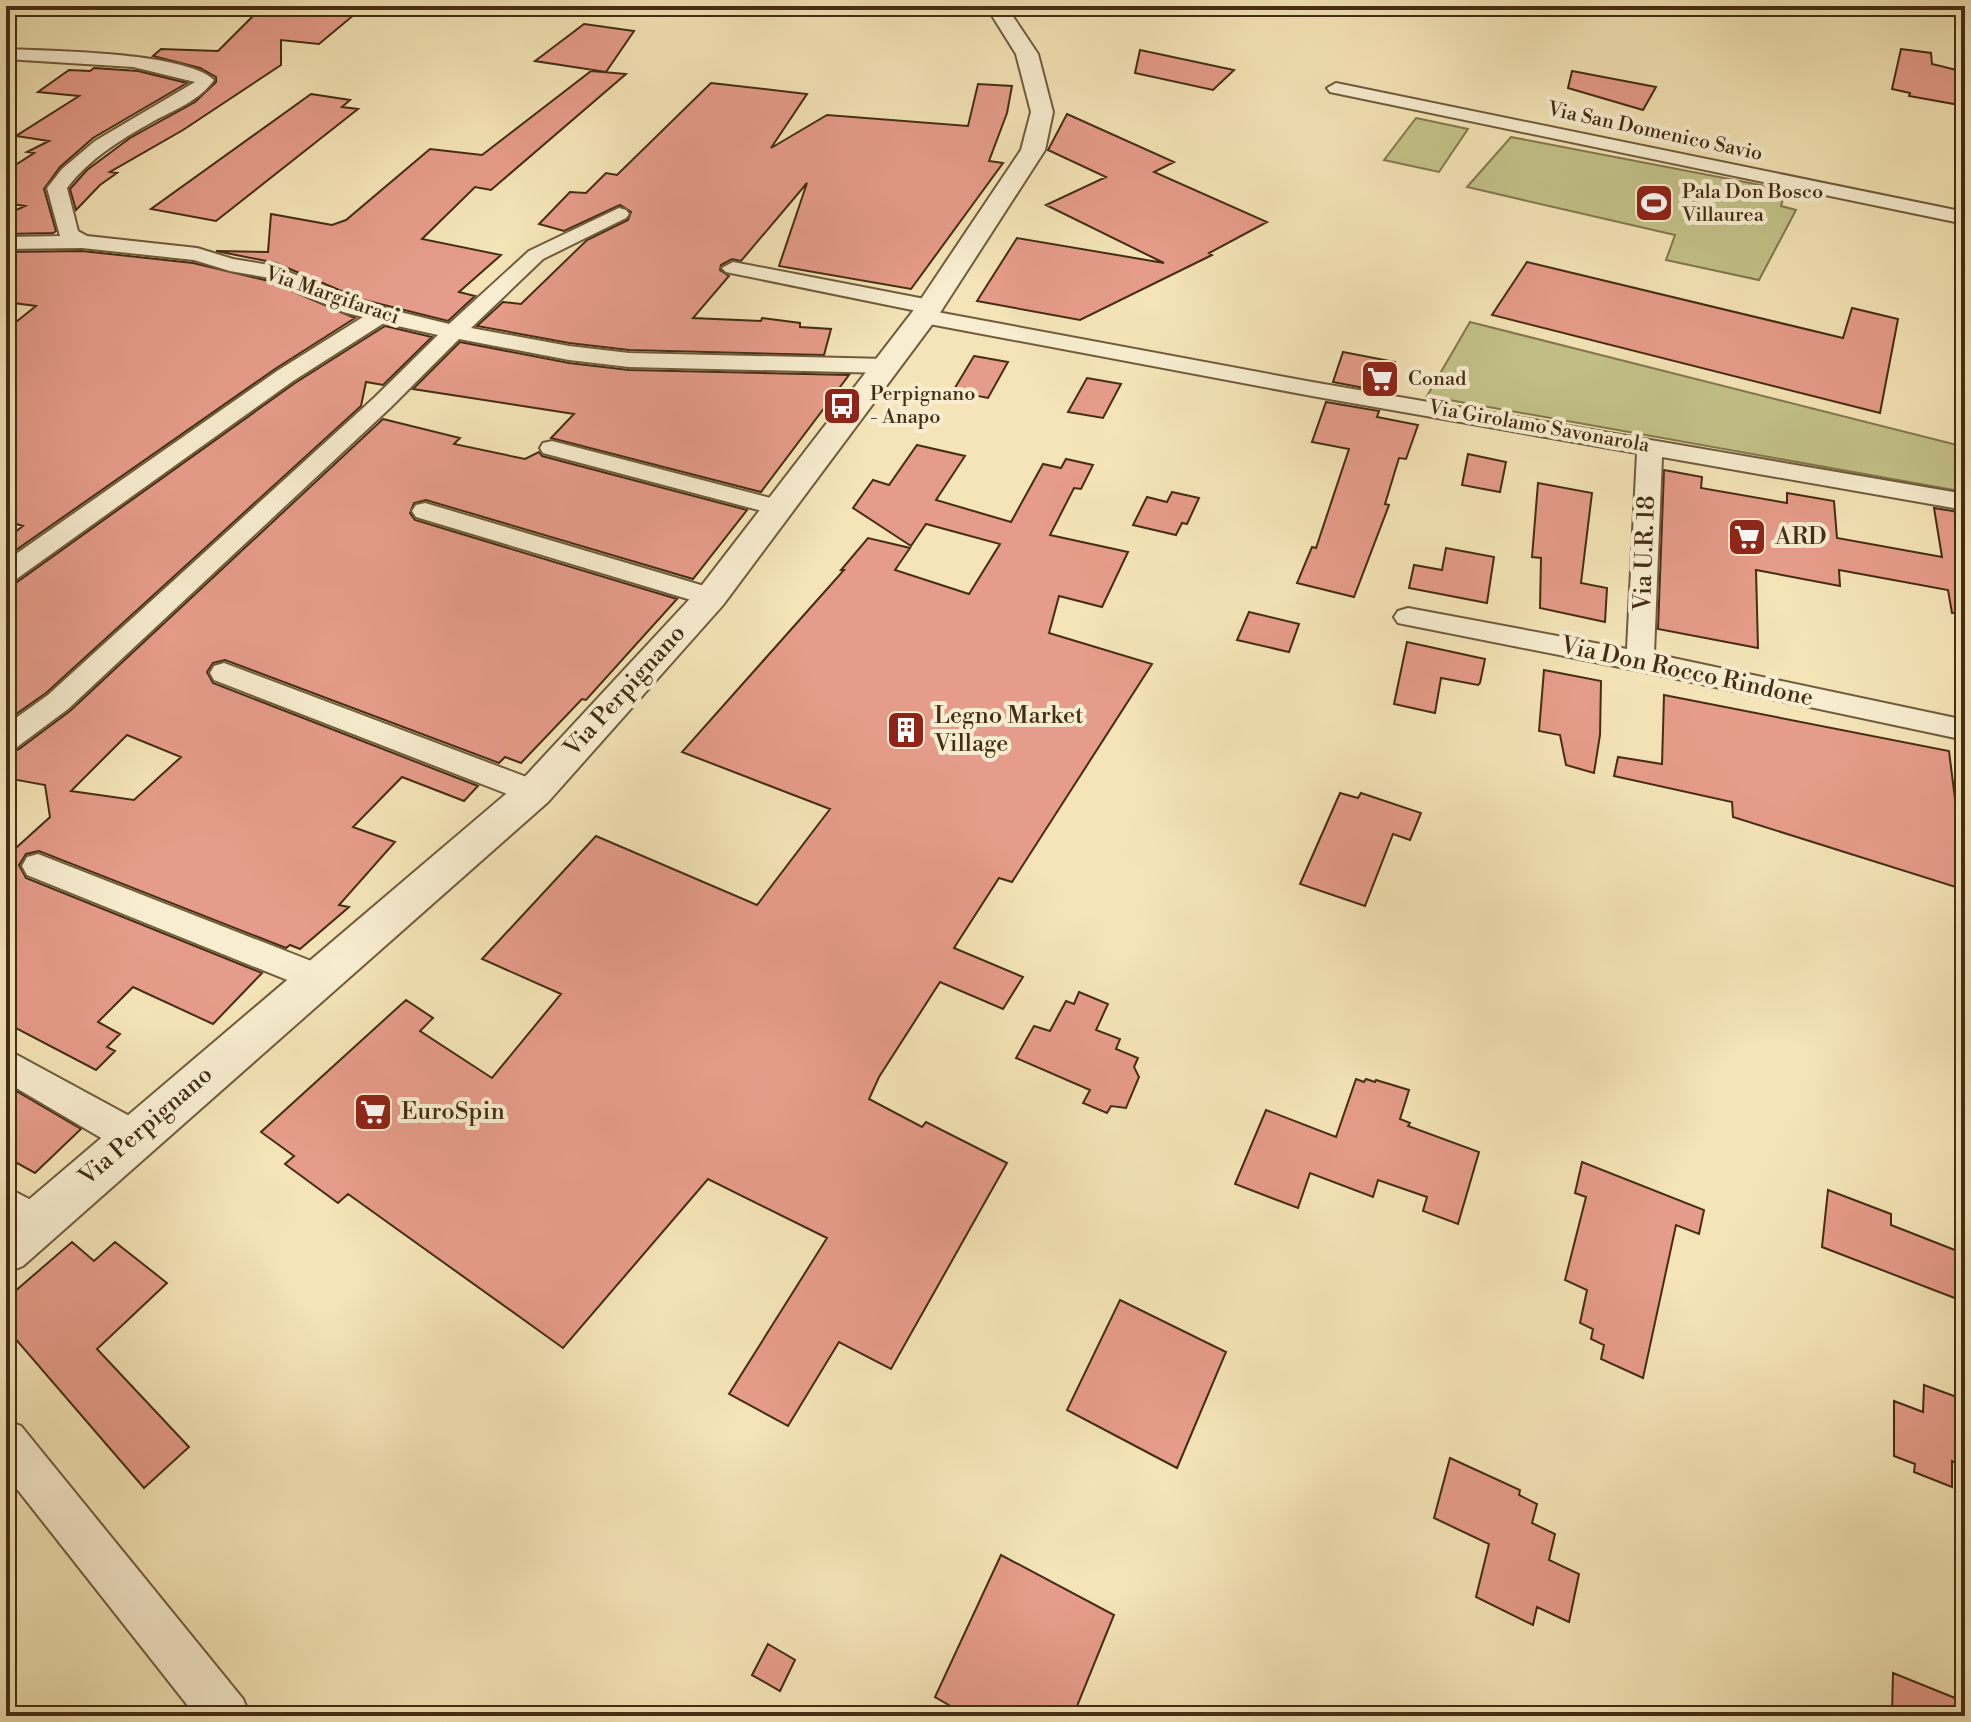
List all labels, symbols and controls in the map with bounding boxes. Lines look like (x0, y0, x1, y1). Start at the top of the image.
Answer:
street label: Via San Domenico Savio (1544, 97, 1765, 167)
place label: Pala Don Bosco Villaurea (1681, 180, 1823, 228)
sports icon: Pala Don Bosco Villaurea (1633, 182, 1675, 224)
street label: Via Margifaraci (261, 261, 403, 331)
supermarket icon: Conad (1359, 358, 1401, 400)
place label: Conad (1408, 367, 1467, 392)
place label: Perpignano - Anapo (870, 382, 975, 430)
bus stop icon: Perpignano - Anapo (821, 385, 863, 427)
street label: Via Girolamo Savonarola (1426, 395, 1652, 459)
street label: Via U.R. 18 (1628, 495, 1662, 612)
supermarket icon: ARD (1726, 516, 1768, 558)
place label: ARD (1774, 522, 1827, 552)
street label: Via Perpignano (557, 619, 692, 764)
street label: Via Don Rocco Rindone (1557, 630, 1816, 713)
place label: Legno Market Village (933, 701, 1084, 759)
building icon: Legno Market Village (885, 709, 927, 751)
street label: Via Perpignano (72, 1060, 219, 1193)
supermarket icon: EuroSpin (352, 1091, 394, 1133)
place label: EuroSpin (401, 1097, 505, 1127)

